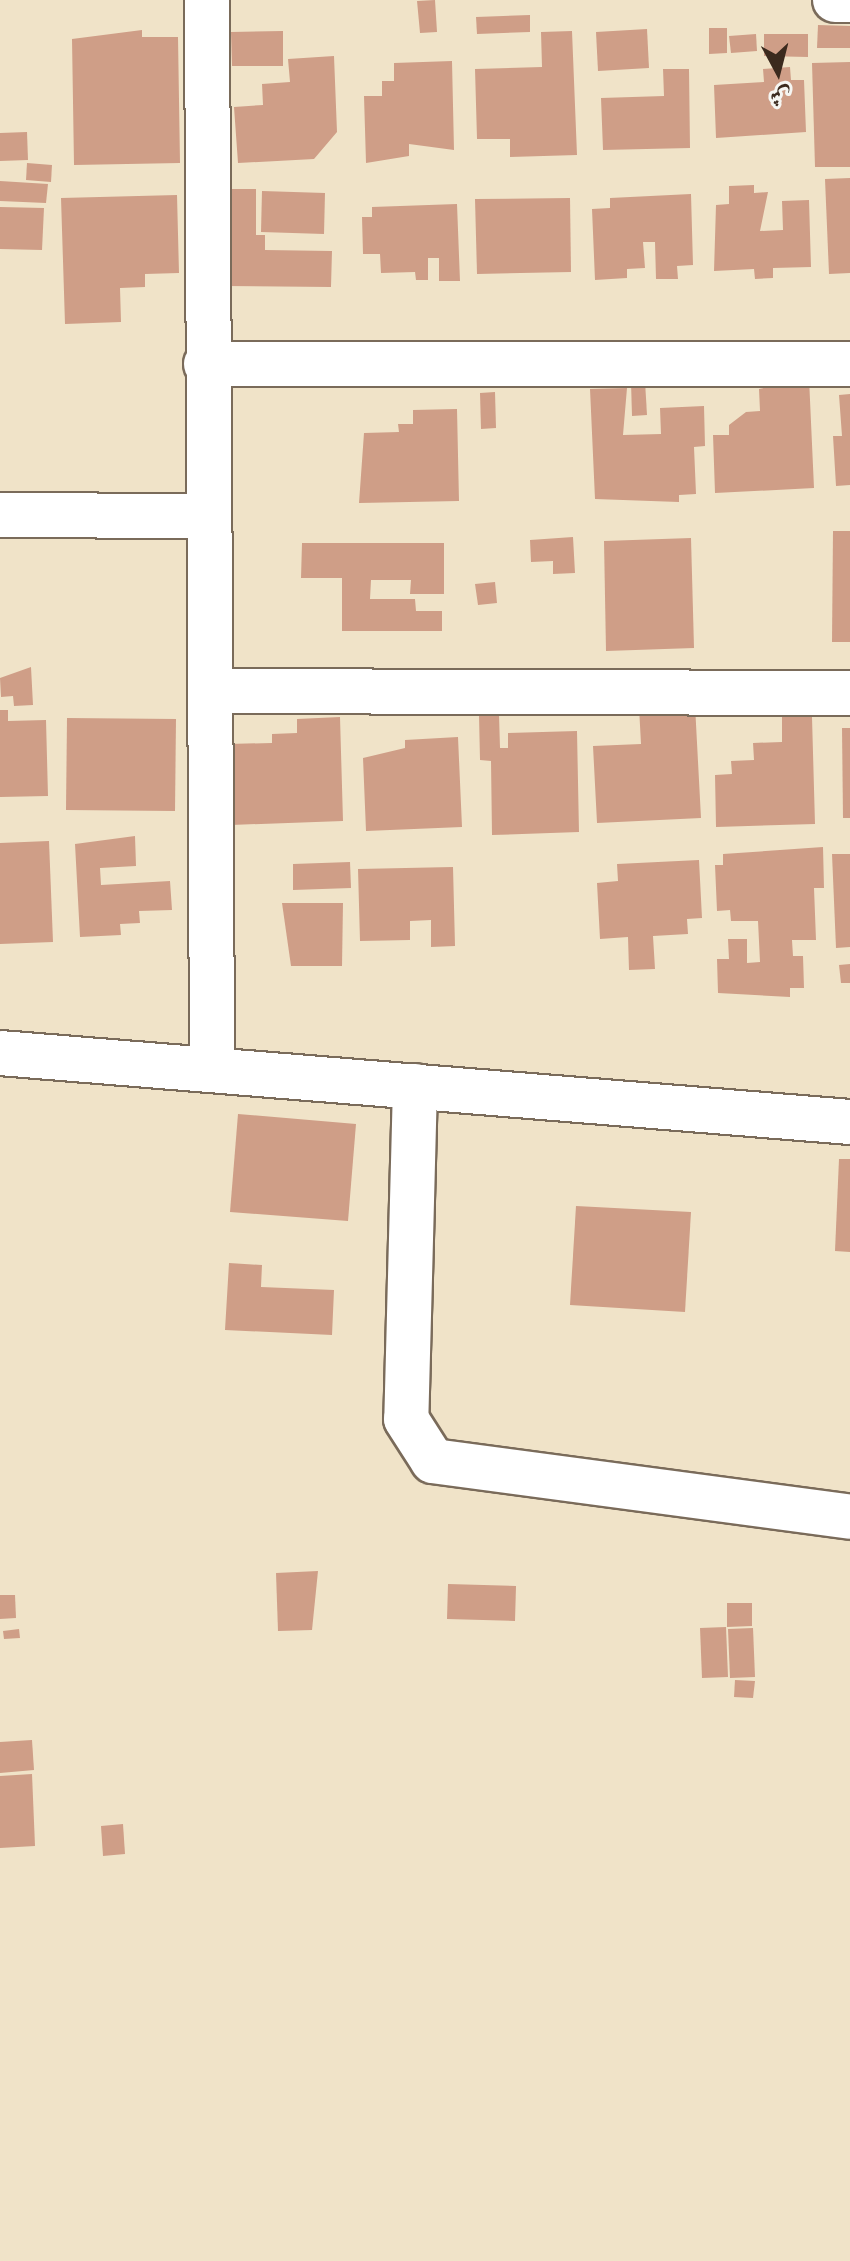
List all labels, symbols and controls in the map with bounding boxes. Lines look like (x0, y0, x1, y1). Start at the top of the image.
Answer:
north arrow (738, 32, 818, 112)
text: ش (769, 84, 793, 108)

